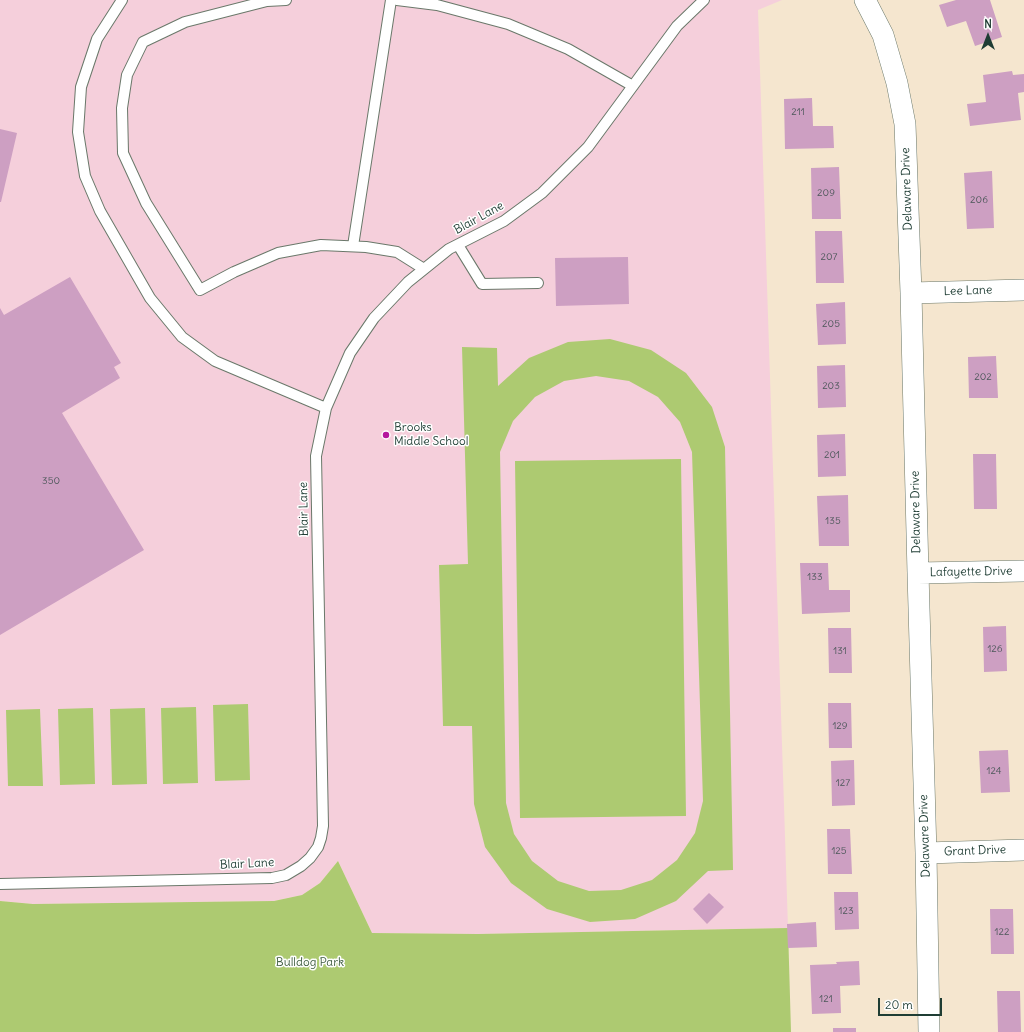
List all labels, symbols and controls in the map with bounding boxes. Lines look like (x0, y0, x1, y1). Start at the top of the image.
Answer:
north arrow (968, 16, 1008, 56)
text: N (984, 17, 992, 31)
house number: 211 (791, 106, 805, 118)
street label: Delaware Drive (898, 147, 916, 231)
house number: 209 (817, 187, 835, 199)
house number: 206 (970, 194, 988, 206)
street label: Blair Lane (452, 198, 506, 238)
house number: 207 (821, 251, 837, 263)
street label: Lee Lane (943, 283, 993, 299)
house number: 205 (822, 318, 840, 330)
house number: 202 (974, 371, 992, 383)
house number: 203 (822, 380, 840, 392)
place label: Brooks Middle School (394, 421, 468, 449)
marker: Brooks Middle School (381, 430, 391, 440)
house number: 201 (824, 449, 840, 461)
street label: Delaware Drive (908, 470, 924, 554)
house number: 350 (42, 475, 60, 487)
street label: Blair Lane (296, 482, 312, 536)
house number: 135 (825, 515, 841, 527)
street label: Lafayette Drive (929, 564, 1013, 580)
house number: 133 (807, 571, 823, 583)
house number: 126 (987, 643, 1003, 655)
house number: 131 (833, 645, 847, 657)
house number: 129 (832, 720, 848, 732)
house number: 124 (986, 765, 1002, 777)
house number: 127 (836, 777, 850, 789)
street label: Delaware Drive (916, 794, 934, 878)
street label: Grant Drive (944, 843, 1006, 859)
house number: 125 (831, 845, 847, 857)
street label: Blair Lane (219, 855, 275, 873)
house number: 123 (838, 905, 854, 917)
house number: 122 (995, 926, 1009, 938)
park label: Bulldog Park (276, 956, 344, 970)
scale bar (880, 990, 944, 1016)
house number: 121 (819, 993, 833, 1005)
text: 20 m (885, 997, 913, 1012)

